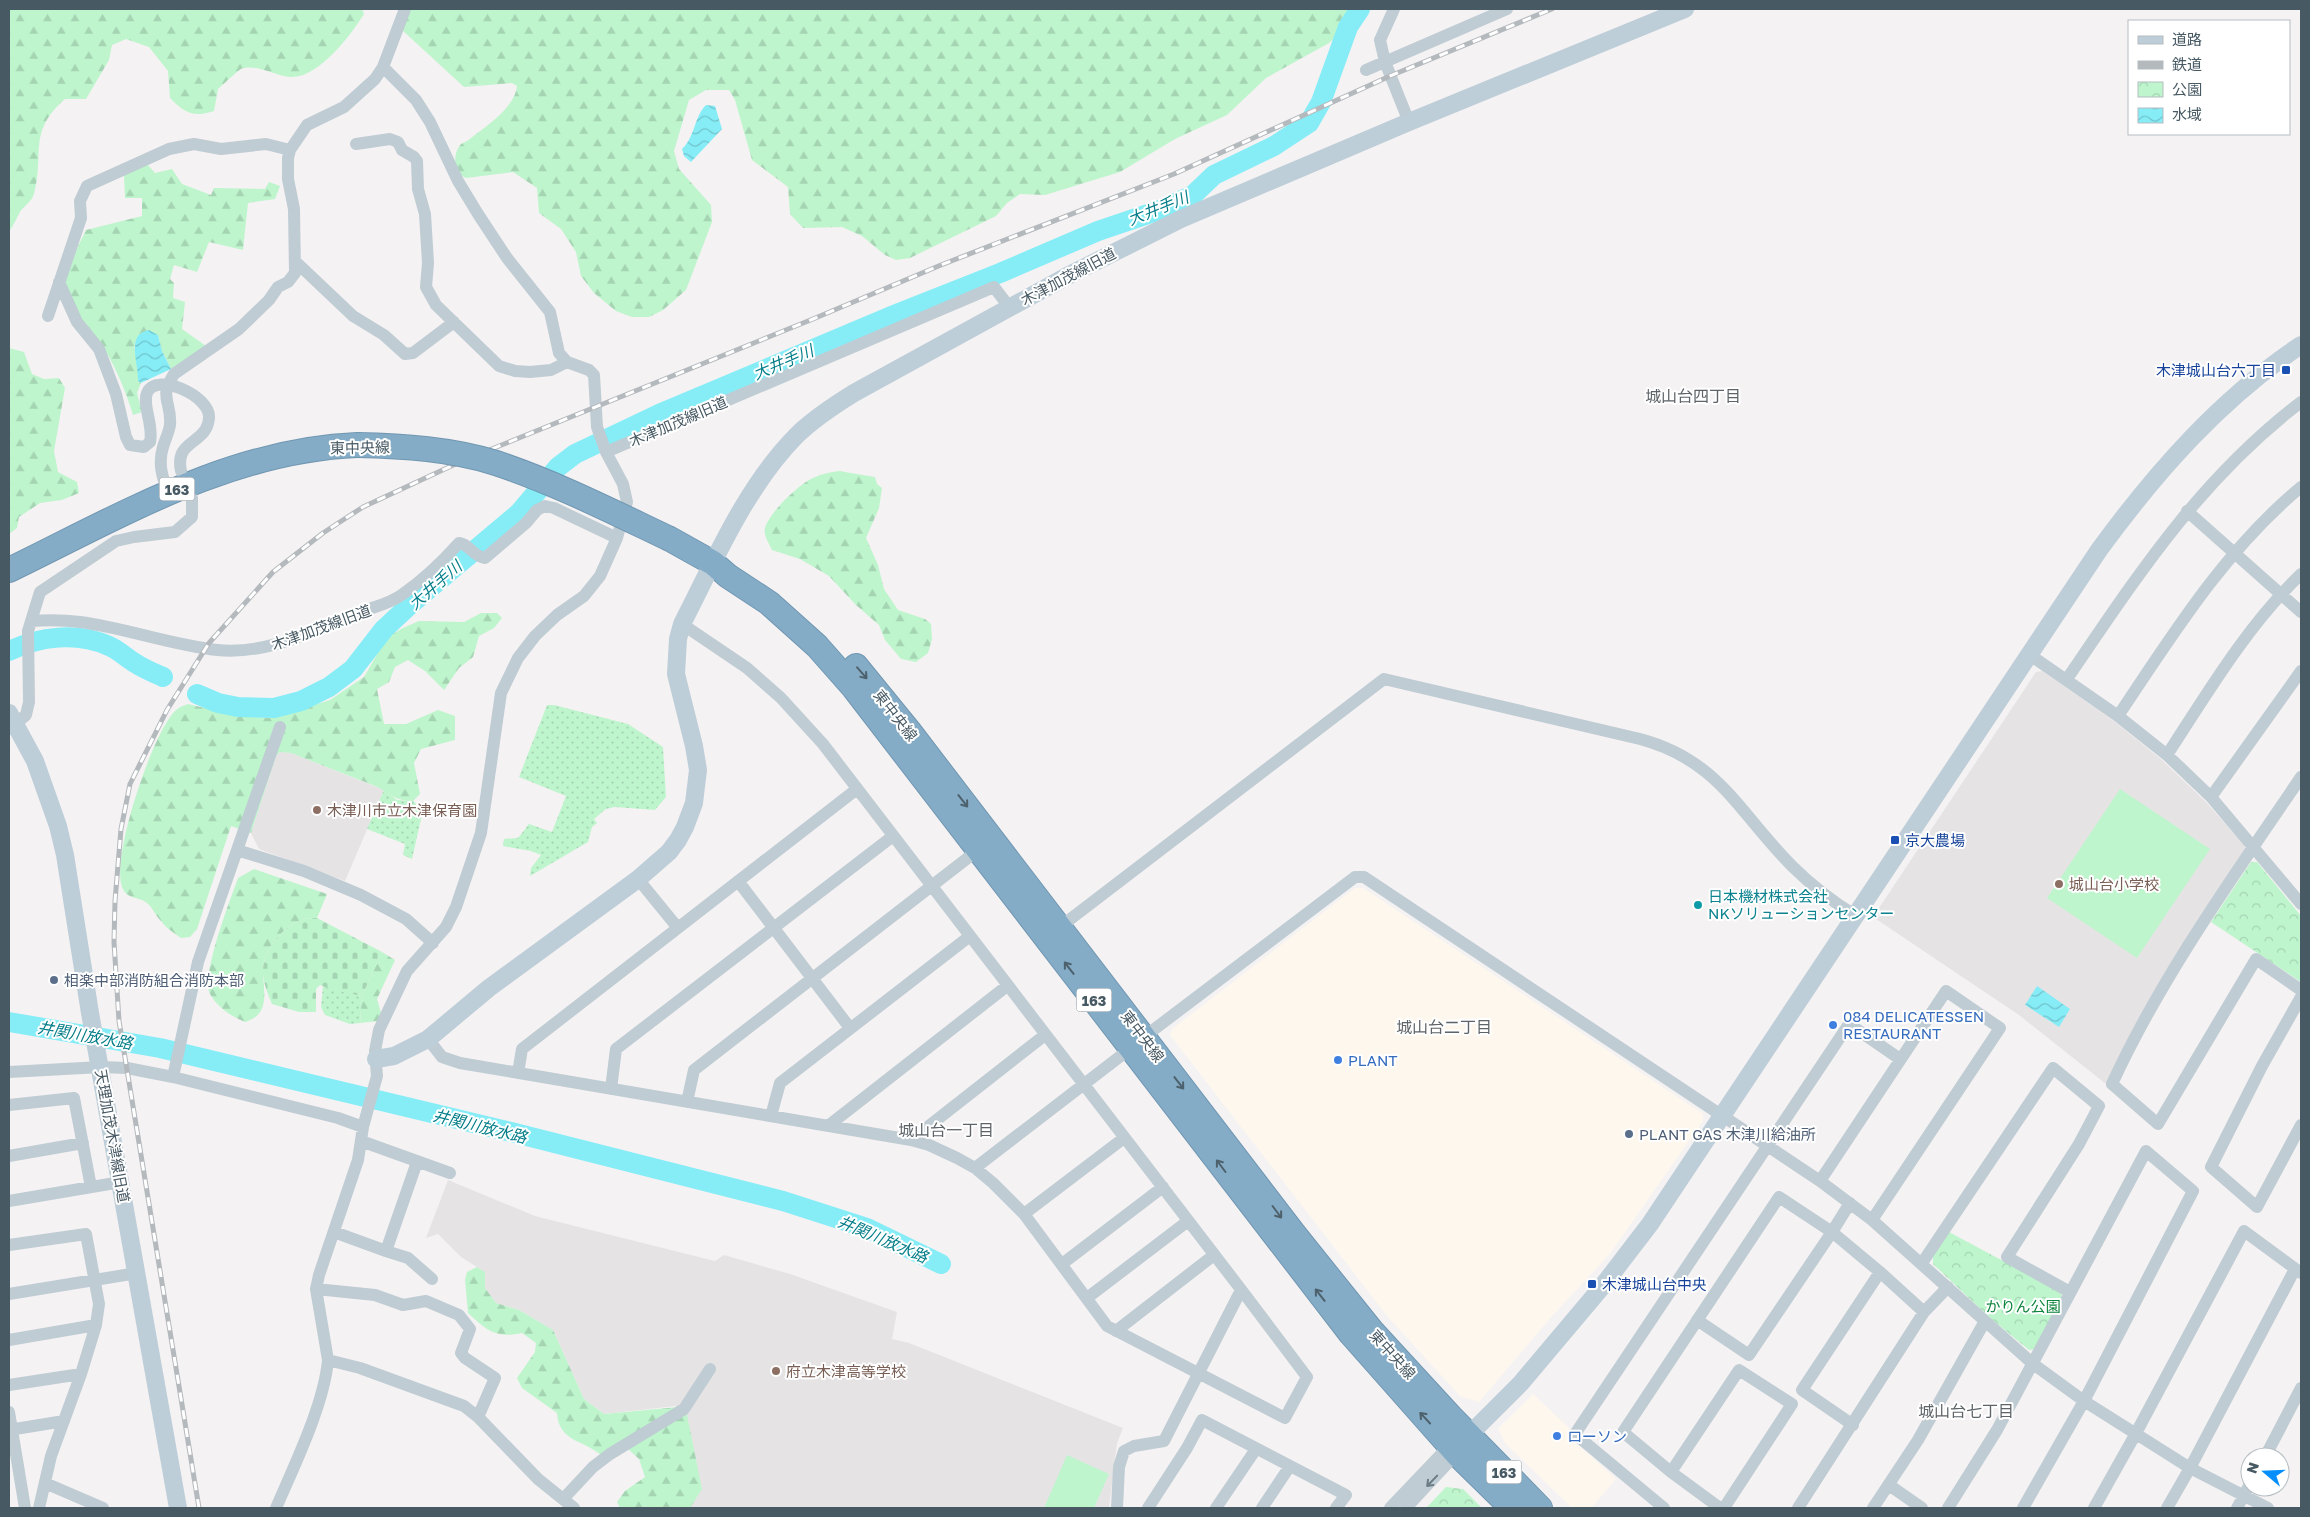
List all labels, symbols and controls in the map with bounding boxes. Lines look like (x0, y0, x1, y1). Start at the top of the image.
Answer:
legend (2128, 20, 2290, 135)
text: 道路 (2172, 30, 2202, 48)
text: 鉄道 (2172, 55, 2202, 73)
text: 公園 (2172, 80, 2202, 98)
text: 水域 (2172, 105, 2202, 123)
water label: 大井手川 (1125, 186, 1193, 229)
street label: 木津加茂線旧道 (1017, 243, 1119, 309)
water label: 大井手川 (750, 340, 818, 384)
place label: 木津城山台六丁目 (2156, 361, 2276, 379)
marker: 木津城山台六丁目 (2280, 364, 2292, 376)
district label: 城山台四丁目 (1645, 386, 1741, 406)
street label: 木津加茂線旧道 (626, 392, 730, 450)
street label: 東中央線 (330, 437, 390, 457)
road number: 163 (160, 478, 194, 500)
water label: 大井手川 (404, 555, 467, 614)
street label: 木津加茂線旧道 (269, 601, 373, 653)
one-way arrow (857, 667, 868, 680)
street label: 東中央線 (870, 686, 922, 744)
one-way arrow (958, 794, 968, 808)
place label: 木津川市立木津保育園 (327, 801, 477, 819)
marker: 木津川市立木津保育園 (311, 804, 323, 816)
place label: 京大農場 (1905, 831, 1965, 849)
marker: 京大農場 (1889, 834, 1901, 846)
place label: 城山台小学校 (2069, 875, 2159, 893)
marker: 城山台小学校 (2053, 878, 2065, 890)
place label: 日本機材株式会社 NKソリューションセンター (1708, 887, 1894, 922)
marker: 日本機材株式会社 NKソリューションセンター (1692, 899, 1704, 911)
one-way arrow (1063, 962, 1074, 975)
place label: 相楽中部消防組合消防本部 (64, 971, 244, 989)
marker: 相楽中部消防組合消防本部 (48, 974, 60, 986)
road number: 163 (1076, 988, 1112, 1012)
street label: 東中央線 (1118, 1007, 1168, 1065)
place label: 084 DELICATESSEN RESTAURANT (1843, 1007, 1984, 1042)
water label: 井関川放水路 (36, 1017, 136, 1054)
district label: 城山台二丁目 (1396, 1017, 1492, 1037)
marker: 084 DELICATESSEN RESTAURANT (1827, 1019, 1839, 1031)
place label: PLANT (1348, 1051, 1398, 1069)
marker: PLANT (1332, 1054, 1344, 1066)
street label: 天理加茂木津線旧道 (92, 1068, 134, 1204)
one-way arrow (1173, 1076, 1184, 1089)
water label: 井関川放水路 (431, 1105, 531, 1148)
district label: 城山台一丁目 (898, 1120, 994, 1140)
place label: PLANT GAS 木津川給油所 (1639, 1125, 1816, 1143)
marker: PLANT GAS 木津川給油所 (1623, 1128, 1635, 1140)
one-way arrow (1216, 1159, 1226, 1173)
one-way arrow (1272, 1205, 1282, 1219)
water label: 井関川放水路 (835, 1211, 933, 1268)
place label: 木津城山台中央 (1602, 1275, 1707, 1293)
marker: 木津城山台中央 (1586, 1278, 1598, 1290)
one-way arrow (1315, 1289, 1326, 1302)
park label: かりん公園 (1985, 1297, 2061, 1315)
street label: 東中央線 (1366, 1326, 1420, 1382)
place label: 府立木津高等学校 (786, 1362, 906, 1380)
marker: 府立木津高等学校 (770, 1365, 782, 1377)
district label: 城山台七丁目 (1918, 1401, 2014, 1421)
one-way arrow (1420, 1412, 1431, 1425)
place label: ローソン (1567, 1427, 1627, 1445)
marker: ローソン (1551, 1430, 1563, 1442)
north arrow (2240, 1447, 2290, 1497)
road number: 163 (1486, 1460, 1522, 1484)
text: N (2242, 1460, 2262, 1475)
one-way arrow (1426, 1475, 1438, 1487)

